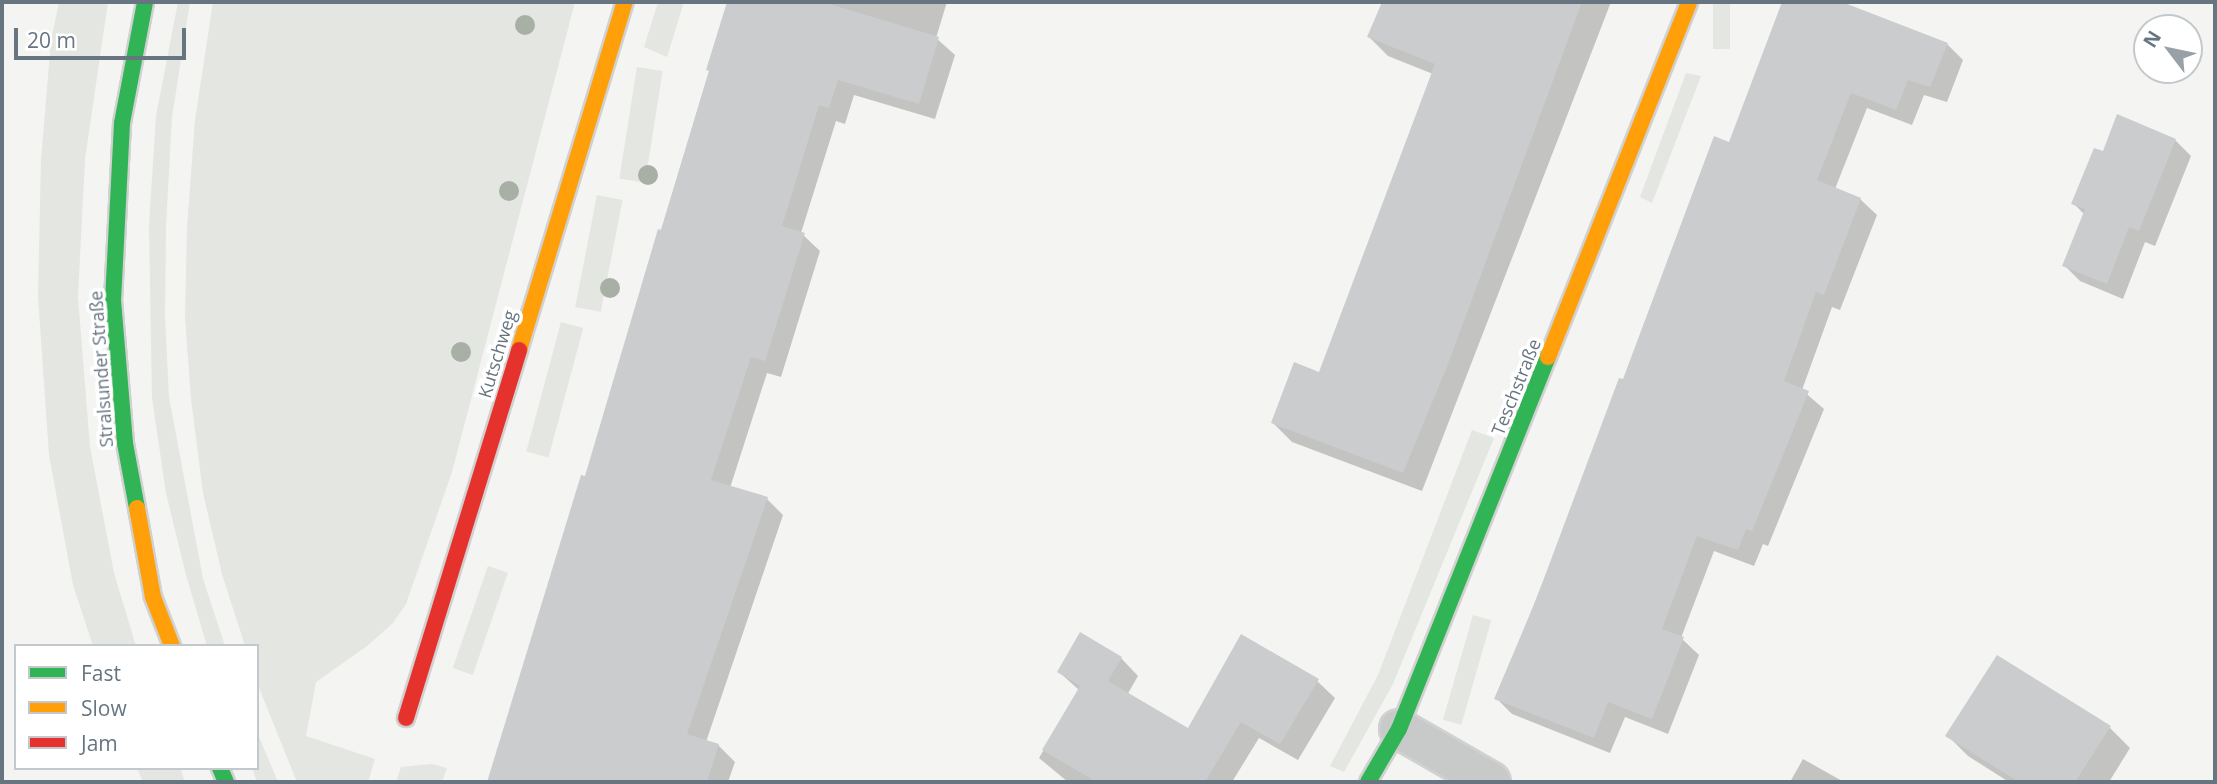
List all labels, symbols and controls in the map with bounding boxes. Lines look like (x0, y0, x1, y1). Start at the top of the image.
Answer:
scale bar (18, 14, 189, 58)
north arrow (2133, 14, 2203, 84)
text: N (2137, 25, 2167, 52)
text: 20 m (27, 26, 76, 54)
street label: Stralsunder Straße (85, 290, 117, 448)
street label: Kutschweg (473, 308, 521, 400)
street label: Teschstraße (1487, 336, 1545, 438)
legend (14, 644, 259, 770)
text: Fast (81, 659, 121, 687)
text: Slow (81, 694, 127, 722)
text: Jam (81, 729, 118, 757)

